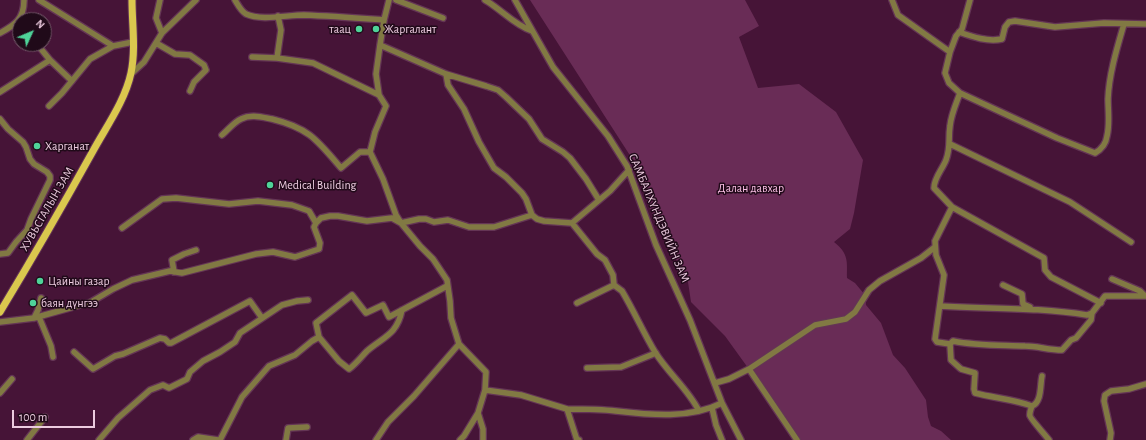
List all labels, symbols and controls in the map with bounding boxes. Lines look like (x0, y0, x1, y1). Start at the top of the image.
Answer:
north arrow (12, 12, 52, 52)
text: N (34, 17, 47, 31)
place label: таац (329, 22, 351, 36)
place label: Жаргалант (384, 22, 436, 36)
marker: таац (354, 24, 364, 34)
marker: Жаргалант (371, 24, 381, 34)
place label: Харганат (45, 139, 89, 153)
marker: Харганат (32, 141, 42, 151)
street label: САМБАЛХҮНДЭВИЙН ЗАМ (625, 151, 693, 285)
street label: ХУВЬСГАЛЫН ЗАМ (17, 164, 77, 254)
place label: Medical Building (278, 178, 356, 192)
marker: Medical Building (265, 180, 275, 190)
park label: Далан давхар (718, 181, 784, 195)
place label: Цайны газар (48, 274, 110, 288)
marker: Цайны газар (35, 276, 45, 286)
place label: баян дүнгээ (41, 296, 98, 310)
marker: баян дүнгээ (28, 298, 38, 308)
scale bar (14, 402, 97, 428)
text: 100 m (19, 411, 47, 423)

